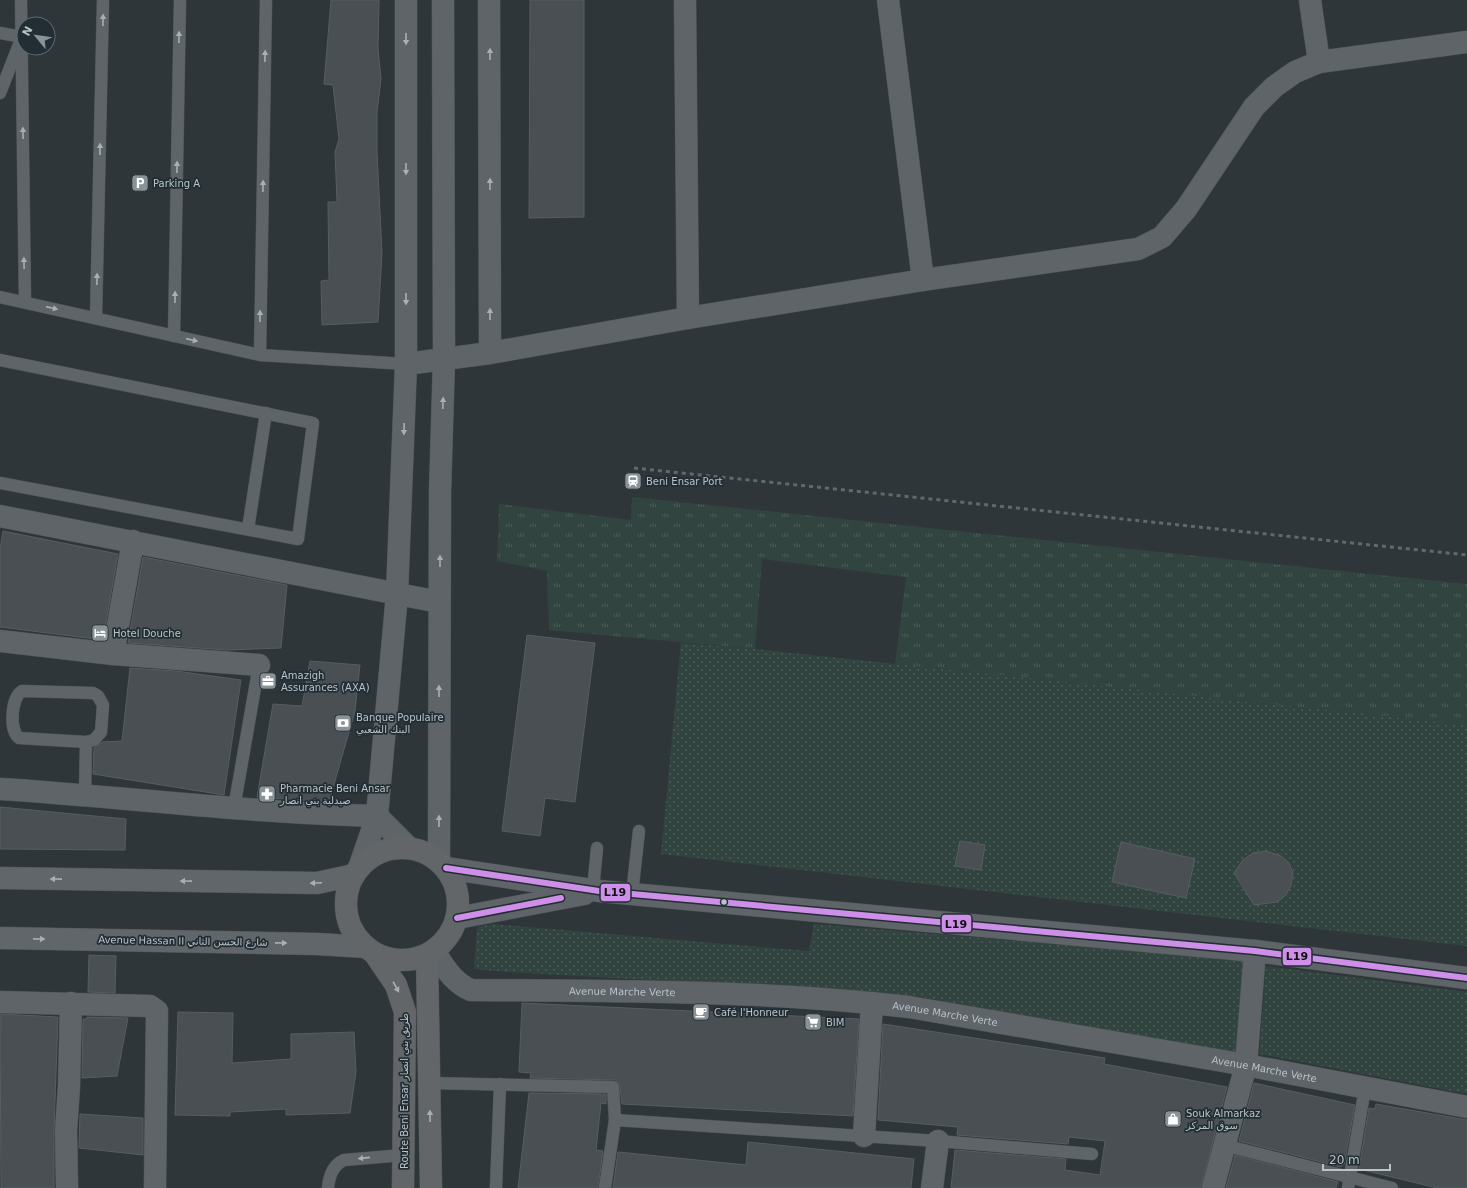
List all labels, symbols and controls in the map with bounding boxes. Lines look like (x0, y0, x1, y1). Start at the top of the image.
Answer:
one-way arrow (100, 13, 106, 26)
north arrow (16, 16, 56, 56)
text: N (20, 24, 36, 39)
one-way arrow (176, 30, 182, 43)
one-way arrow (403, 33, 409, 46)
one-way arrow (487, 47, 493, 60)
one-way arrow (262, 49, 268, 62)
one-way arrow (20, 126, 26, 139)
one-way arrow (97, 142, 103, 155)
one-way arrow (174, 160, 180, 173)
one-way arrow (403, 163, 409, 176)
parking icon: Parking A (130, 173, 150, 193)
one-way arrow (487, 177, 493, 190)
place label: Parking A (153, 178, 200, 189)
one-way arrow (260, 179, 266, 192)
one-way arrow (21, 257, 28, 269)
one-way arrow (94, 272, 100, 285)
one-way arrow (172, 290, 178, 303)
one-way arrow (403, 293, 409, 306)
one-way arrow (45, 306, 58, 312)
one-way arrow (487, 307, 493, 320)
one-way arrow (257, 310, 264, 322)
one-way arrow (186, 337, 198, 343)
one-way arrow (439, 397, 446, 409)
one-way arrow (400, 423, 407, 435)
station icon: Beni Ensar Port (623, 471, 643, 491)
place label: Beni Ensar Port (646, 476, 722, 487)
one-way arrow (437, 554, 443, 567)
hotel icon: Hotel Douche (90, 623, 110, 643)
place label: Hotel Douche (113, 628, 181, 639)
place label: Amazigh Assurances (AXA) (281, 670, 370, 693)
office icon: Amazigh Assurances (AXA) (258, 671, 278, 691)
one-way arrow (436, 684, 442, 697)
place label: Banque Populaire البنك الشعبي (356, 712, 444, 736)
bank icon: Banque Populaire البنك الشعبي (333, 713, 353, 733)
place label: Pharmacie Beni Ansar صيدلية بني انصار (279, 783, 391, 807)
pharmacy icon: Pharmacie Beni Ansar صيدلية بني انصار (257, 784, 277, 804)
one-way arrow (436, 814, 442, 827)
one-way arrow (49, 876, 62, 882)
one-way arrow (180, 878, 192, 885)
one-way arrow (309, 880, 322, 886)
line badge: L19 (600, 883, 631, 902)
text: L19 (604, 886, 626, 899)
unlabelled marker (719, 897, 729, 907)
line badge: L19 (941, 914, 972, 933)
text: L19 (945, 918, 967, 931)
street label: Avenue Hassan II شارع الحسن الثاني (98, 934, 268, 949)
one-way arrow (33, 936, 46, 942)
one-way arrow (275, 940, 288, 946)
line badge: L19 (1282, 947, 1312, 966)
text: L19 (1286, 950, 1308, 963)
one-way arrow (393, 981, 399, 993)
street label: Avenue Marche Verte (569, 985, 676, 998)
street label: Avenue Marche Verte (892, 1000, 999, 1028)
cafe icon: Café l'Honneur (691, 1002, 711, 1022)
place label: Café l'Honneur (714, 1007, 789, 1018)
supermarket icon: BIM (803, 1012, 823, 1032)
street label: Route Beni Ensar طريق بني انصار (399, 1013, 411, 1169)
place label: BIM (826, 1017, 844, 1028)
street label: Avenue Marche Verte (1211, 1054, 1318, 1084)
place label: Souk Almarkaz سوق المركز (1185, 1108, 1260, 1131)
shop icon: Souk Almarkaz سوق المركز (1163, 1109, 1183, 1129)
one-way arrow (427, 1110, 434, 1122)
scale bar (1323, 1146, 1390, 1172)
text: 20 m (1329, 1153, 1360, 1167)
one-way arrow (358, 1155, 370, 1162)

